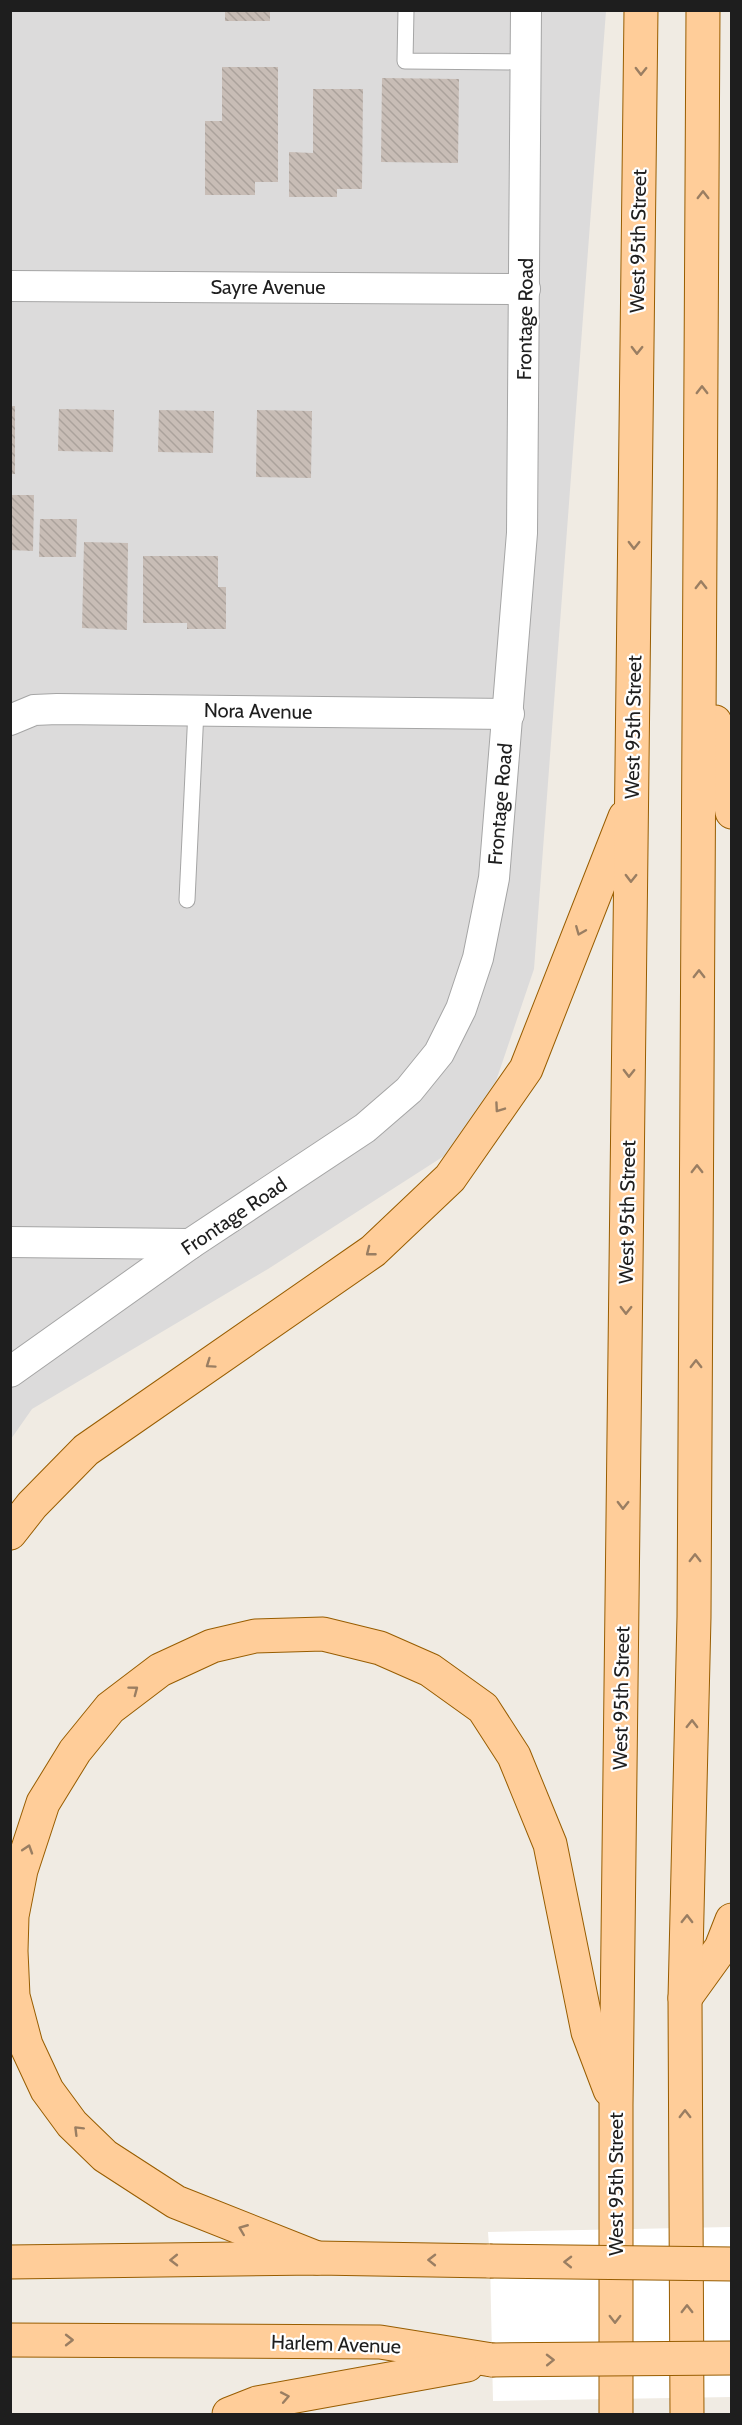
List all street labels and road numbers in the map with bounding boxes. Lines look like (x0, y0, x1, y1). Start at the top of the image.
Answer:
street label: West 95th Street (625, 169, 651, 313)
street label: Frontage Road (512, 258, 538, 380)
street label: Sayre Avenue (210, 275, 326, 299)
street label: West 95th Street (620, 655, 646, 799)
street label: Nora Avenue (204, 698, 312, 724)
street label: Frontage Road (483, 742, 517, 866)
street label: West 95th Street (614, 1140, 640, 1284)
street label: Frontage Road (177, 1172, 291, 1260)
street label: West 95th Street (608, 1626, 634, 1770)
street label: West 95th Street (604, 2112, 628, 2256)
street label: Harlem Avenue (271, 2330, 401, 2358)

